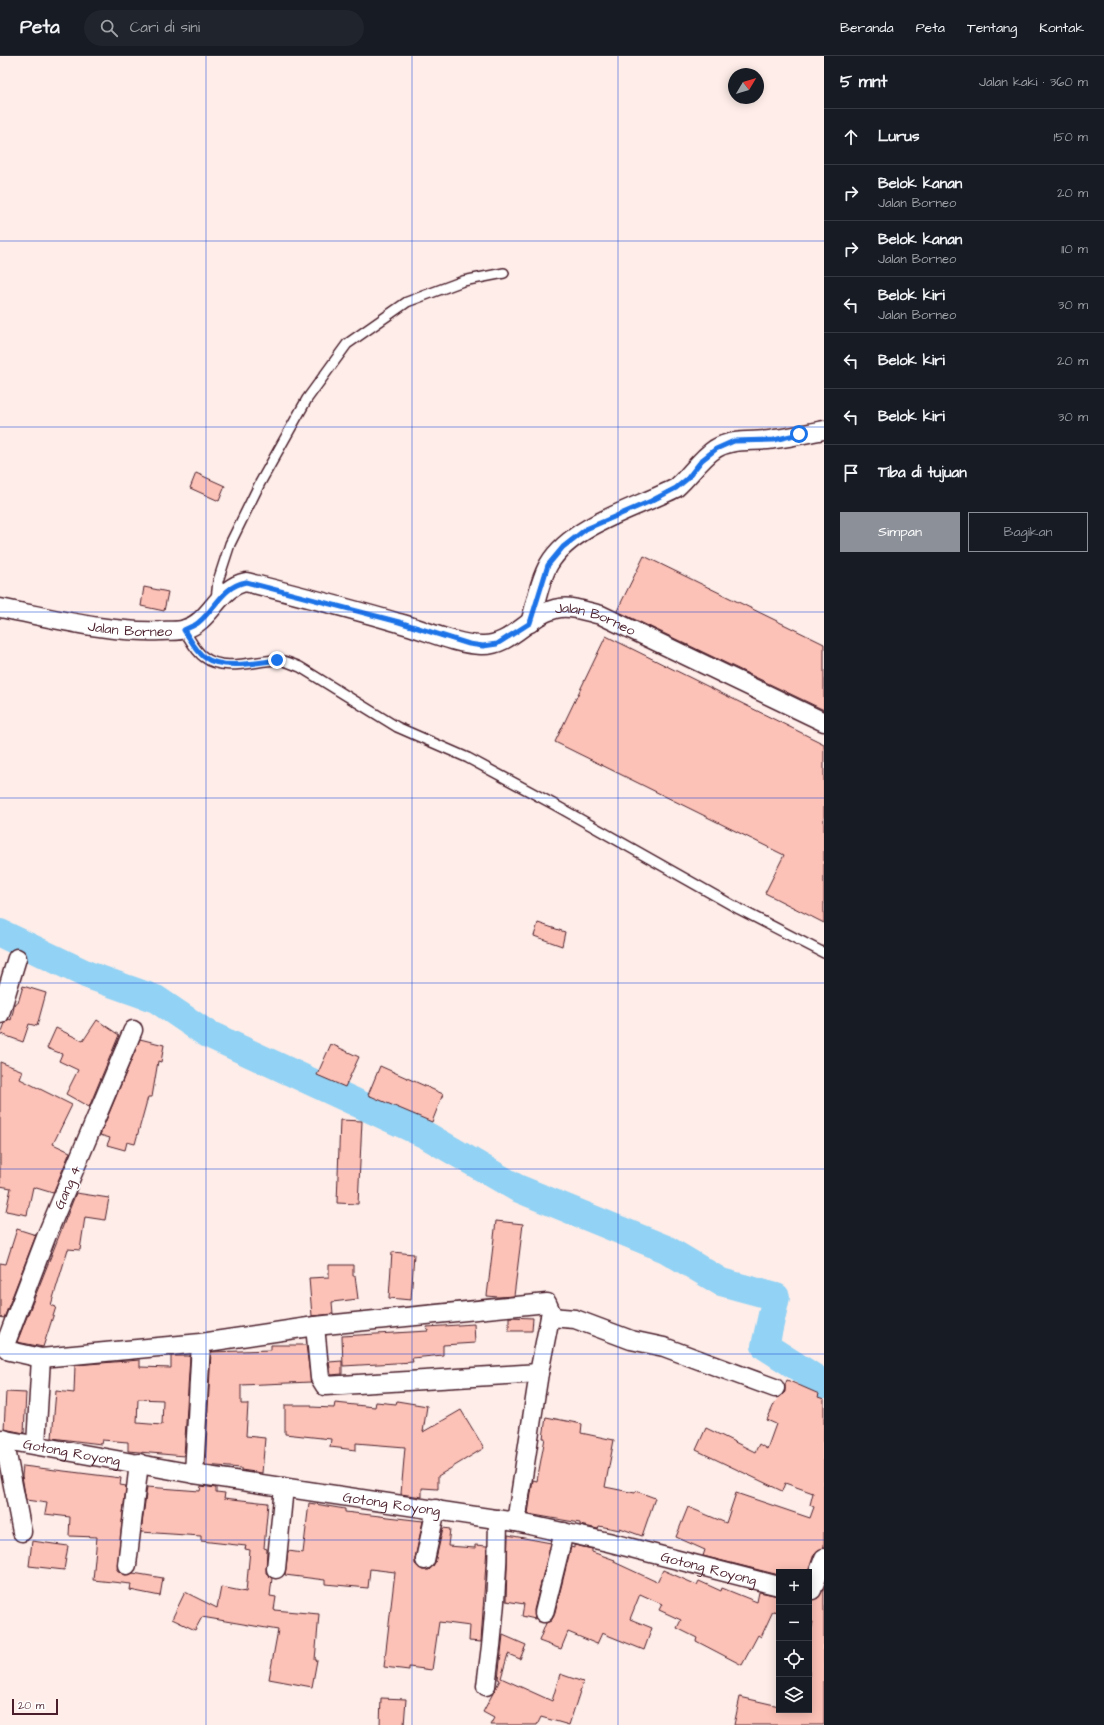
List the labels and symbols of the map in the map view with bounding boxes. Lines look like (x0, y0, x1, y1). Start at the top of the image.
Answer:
north arrow (728, 68, 764, 104)
route start (790, 425, 808, 443)
street label: Jalan Borneo (553, 599, 639, 641)
street label: Jalan Borneo (86, 617, 172, 642)
route end (268, 651, 286, 669)
street label: Gang 4 (50, 1162, 86, 1213)
street label: Gotong Royong (21, 1434, 122, 1472)
street label: Gotong Royong (341, 1487, 442, 1522)
street label: Gotong Royong (658, 1547, 759, 1591)
scale bar (12, 1697, 58, 1716)

